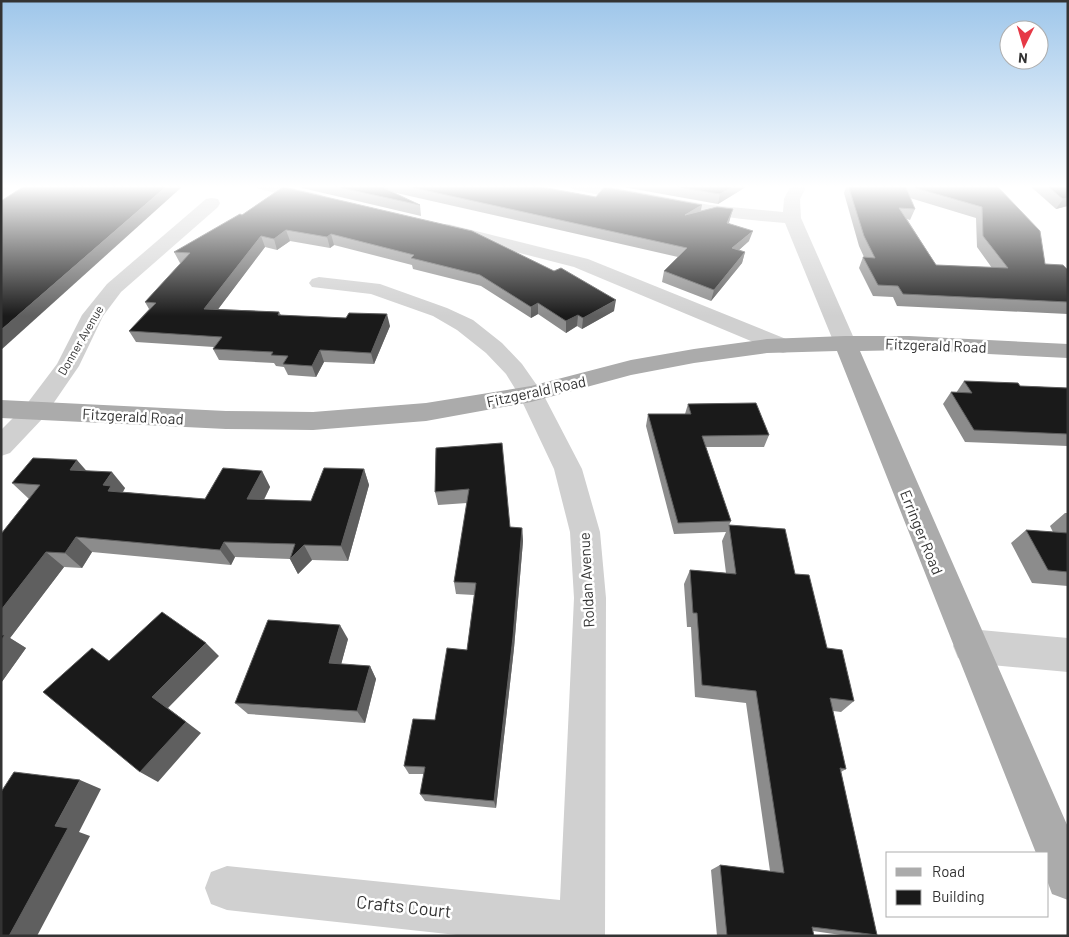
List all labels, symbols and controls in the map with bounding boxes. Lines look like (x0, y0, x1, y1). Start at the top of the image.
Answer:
north arrow (999, 20, 1049, 70)
text: N (1017, 50, 1028, 67)
street label: Donner Avenue (54, 303, 106, 377)
street label: Fitzgerald Road (885, 334, 987, 356)
street label: Fitzgerald Road (485, 372, 587, 410)
street label: Fitzgerald Road (82, 404, 184, 428)
street label: Erringer Road (897, 487, 947, 577)
street label: Roldan Avenue (575, 532, 597, 628)
legend (886, 852, 1049, 917)
text: Road (932, 862, 965, 880)
text: Building (932, 887, 985, 905)
street label: Crafts Court (355, 890, 453, 922)

